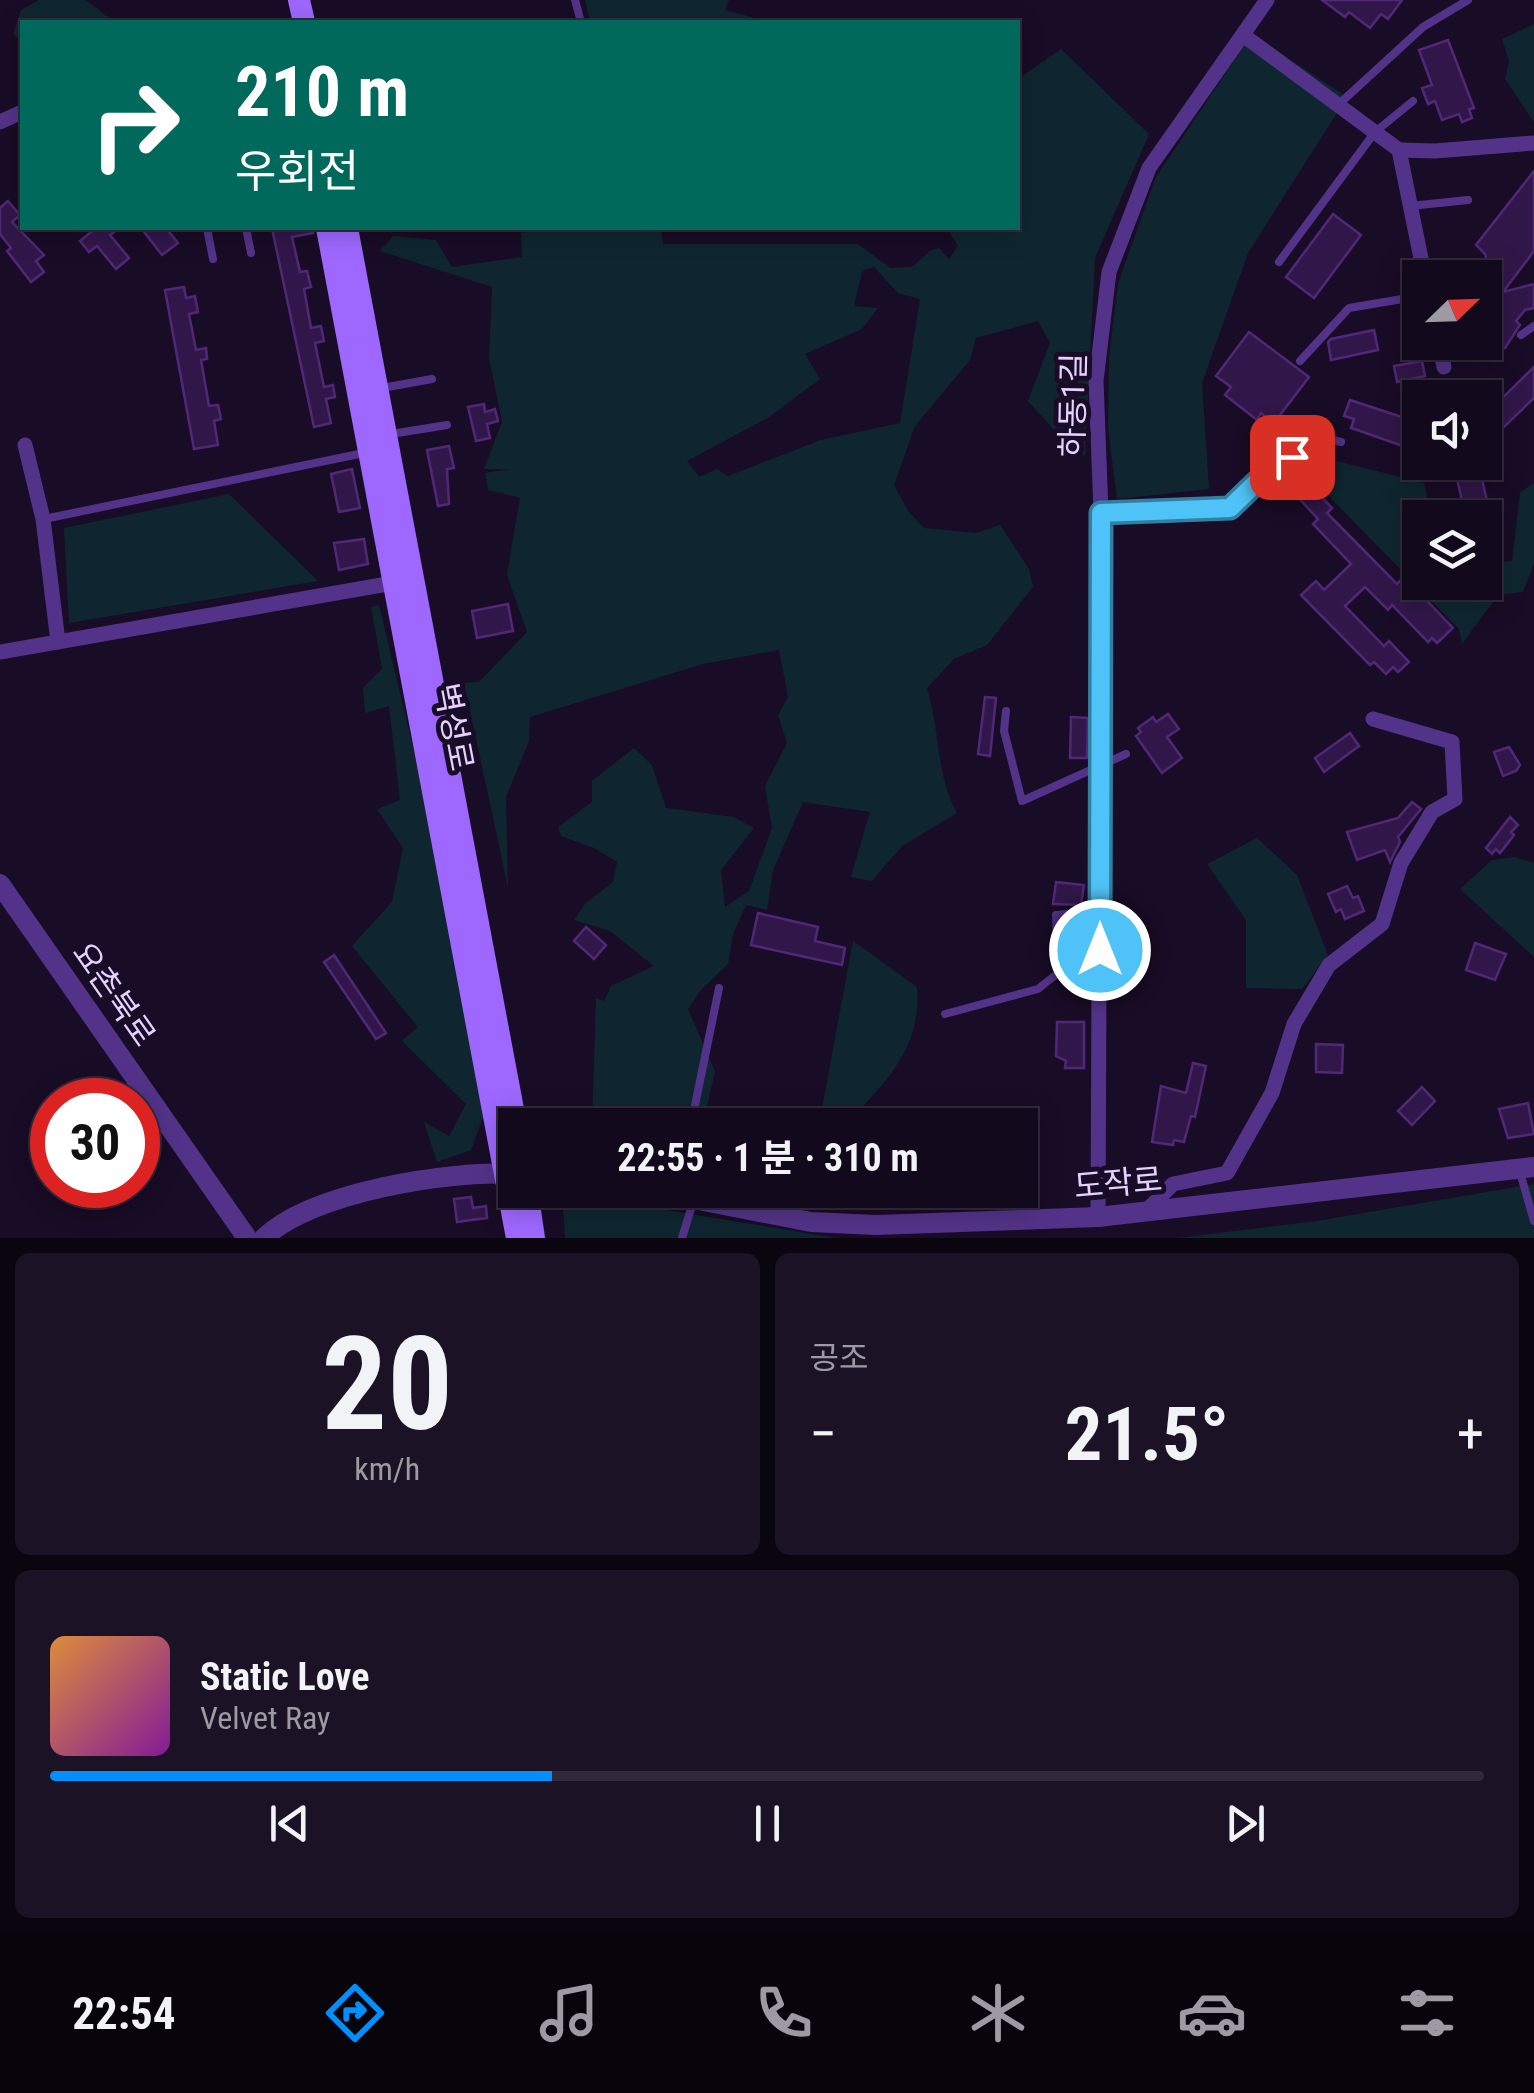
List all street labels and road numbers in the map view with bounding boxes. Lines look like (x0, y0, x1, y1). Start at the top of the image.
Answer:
street label: 하동1길 (1053, 353, 1093, 457)
street label: 벽성로 (427, 680, 481, 774)
street label: 요촌북로 (65, 935, 163, 1053)
street label: 도작로 (1072, 1160, 1164, 1206)

